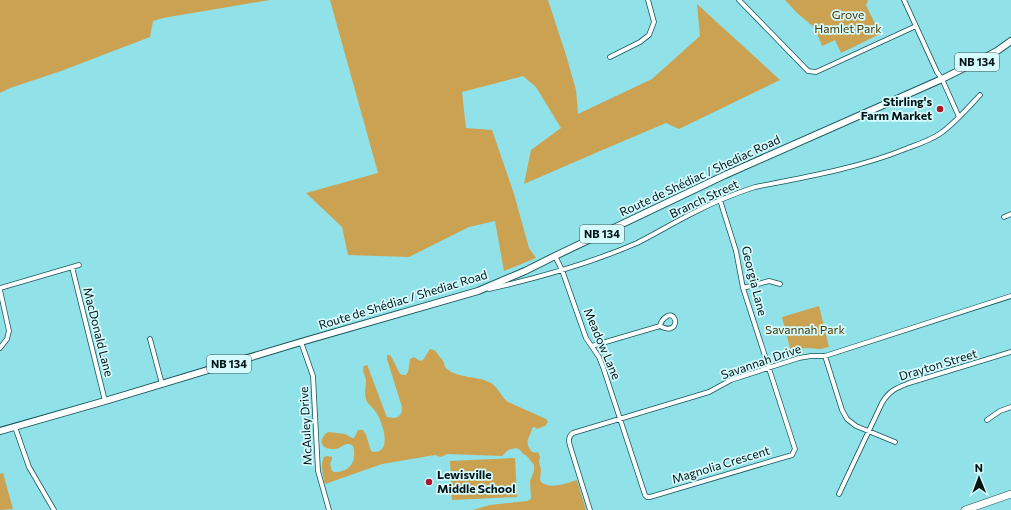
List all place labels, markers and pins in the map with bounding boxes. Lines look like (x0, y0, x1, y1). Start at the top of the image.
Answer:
place label: Stirling's Farm Market (861, 94, 932, 122)
marker: Stirling's Farm Market (935, 104, 945, 114)
place label: Lewisville Middle School (437, 467, 515, 495)
marker: Lewisville Middle School (424, 477, 434, 487)

